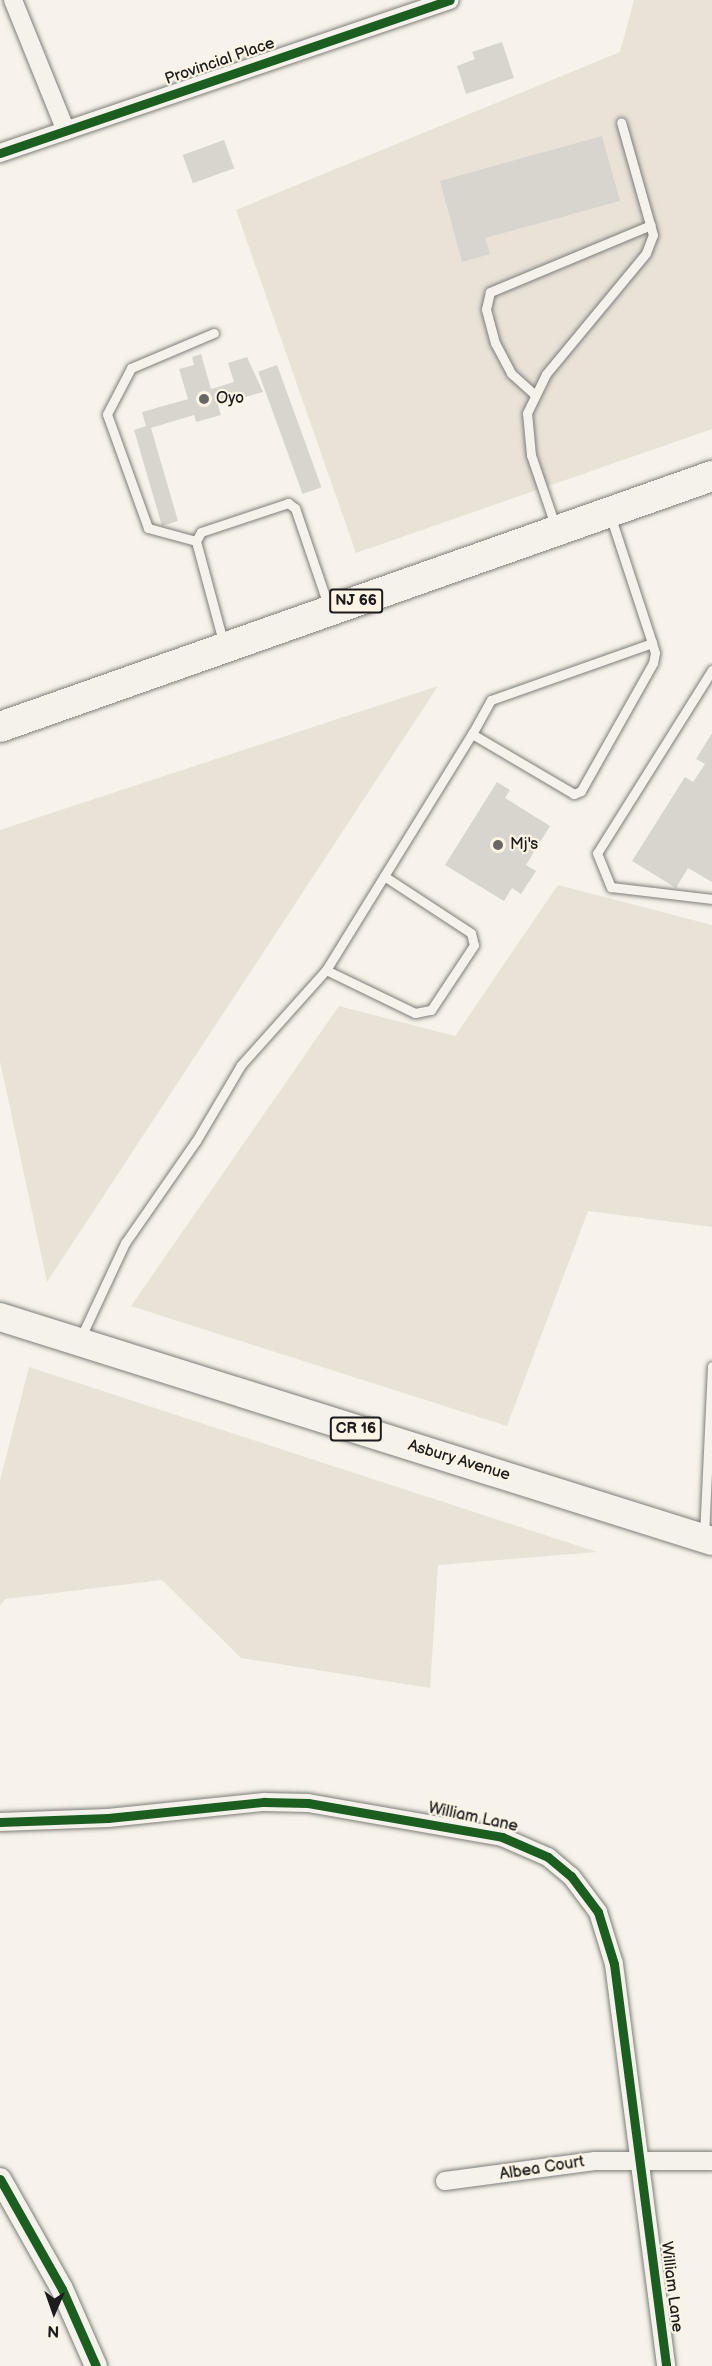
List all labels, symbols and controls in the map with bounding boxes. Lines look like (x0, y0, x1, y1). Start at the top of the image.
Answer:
street label: Provincial Place (163, 34, 277, 90)
place label: Oyo (216, 389, 244, 409)
marker: Oyo (197, 392, 211, 406)
road number: NJ 66 (329, 589, 383, 613)
place label: Mj's (510, 835, 538, 855)
marker: Mj's (491, 838, 505, 852)
road number: CR 16 (329, 1417, 383, 1441)
street label: Asbury Avenue (405, 1436, 513, 1486)
street label: William Lane (426, 1799, 520, 1837)
street label: Albea Court (498, 2153, 586, 2185)
street label: William Lane (656, 2240, 686, 2334)
north arrow (24, 2282, 84, 2342)
text: N (47, 2321, 60, 2340)

